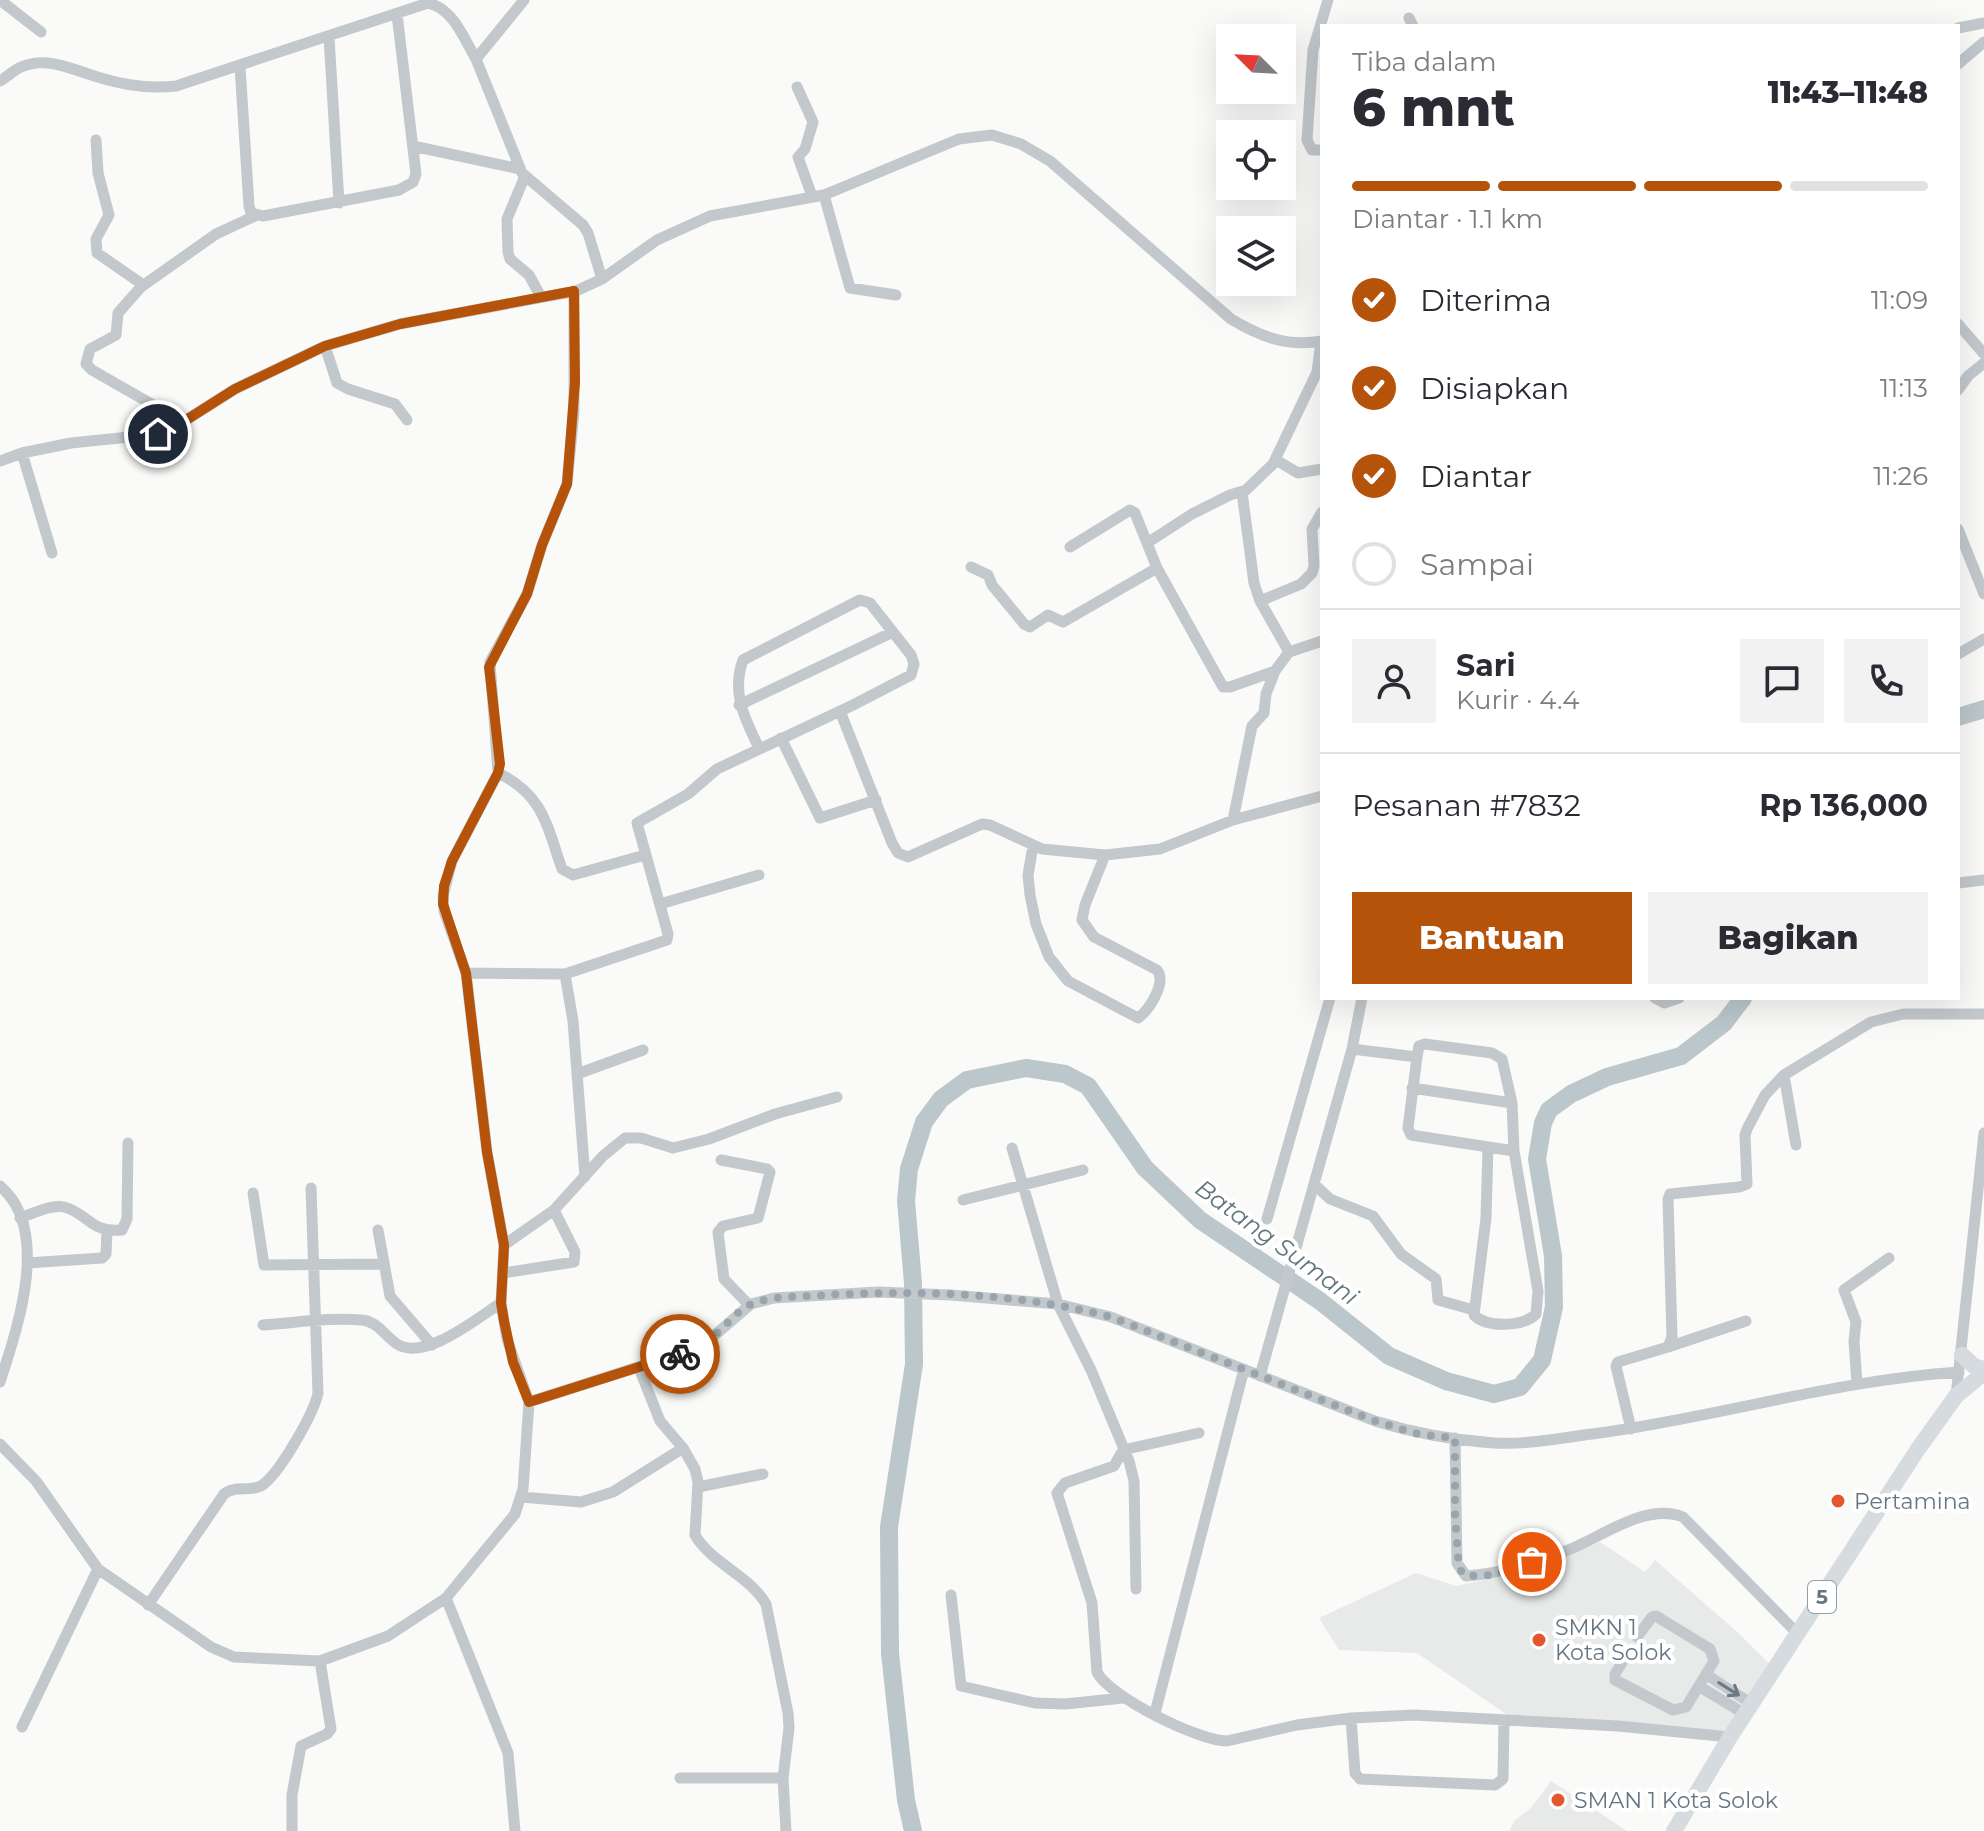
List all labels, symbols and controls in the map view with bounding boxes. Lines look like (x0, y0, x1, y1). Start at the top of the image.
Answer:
north arrow (1216, 24, 1296, 104)
map controls (1216, 24, 1296, 296)
text: Tiba dalam (1352, 46, 1497, 78)
text: 11:43–11:48 (1768, 74, 1928, 111)
text: 6 mnt (1352, 76, 1515, 139)
button: locate (1216, 120, 1296, 200)
text: Diantar · 1.1 km (1352, 203, 1543, 235)
button: layers (1216, 216, 1296, 296)
icon: check (1352, 278, 1396, 322)
text: Diterima (1420, 282, 1552, 319)
text: 11:09 (1871, 284, 1928, 316)
icon: check (1352, 366, 1396, 410)
text: Disiapkan (1420, 370, 1569, 407)
text: 11:13 (1880, 372, 1928, 404)
pin (124, 400, 192, 468)
icon: home (136, 412, 180, 456)
icon: check (1352, 454, 1396, 498)
text: Diantar (1420, 458, 1532, 495)
text: 11:26 (1873, 460, 1928, 492)
text: Sampai (1420, 546, 1534, 583)
button: person (1352, 639, 1436, 723)
button: chat (1740, 639, 1824, 723)
button: phone (1844, 639, 1928, 723)
text: Sari (1456, 647, 1516, 684)
text: Kurir · 4.4 (1456, 684, 1579, 716)
text: Pesanan #7832 (1352, 787, 1581, 824)
text: Rp 136,000 (1759, 787, 1928, 824)
button: Bantuan (1352, 892, 1632, 984)
button: Bagikan (1648, 892, 1928, 984)
water label: Batang Sumani (1190, 1173, 1365, 1311)
courier (640, 1314, 720, 1394)
icon: bike (658, 1332, 702, 1376)
place label: Pertamina (1854, 1488, 1971, 1515)
marker: Pertamina (1829, 1492, 1847, 1510)
pin (1498, 1528, 1566, 1596)
icon: bag (1510, 1540, 1554, 1584)
road number: 5 (1808, 1581, 1836, 1613)
place label: SMKN 1 Kota Solok (1555, 1614, 1672, 1666)
marker: SMKN 1 Kota Solok (1530, 1631, 1548, 1649)
one-way arrow (1717, 1682, 1740, 1698)
place label: SMAN 1 Kota Solok (1574, 1787, 1779, 1814)
marker: SMAN 1 Kota Solok (1549, 1791, 1567, 1809)

